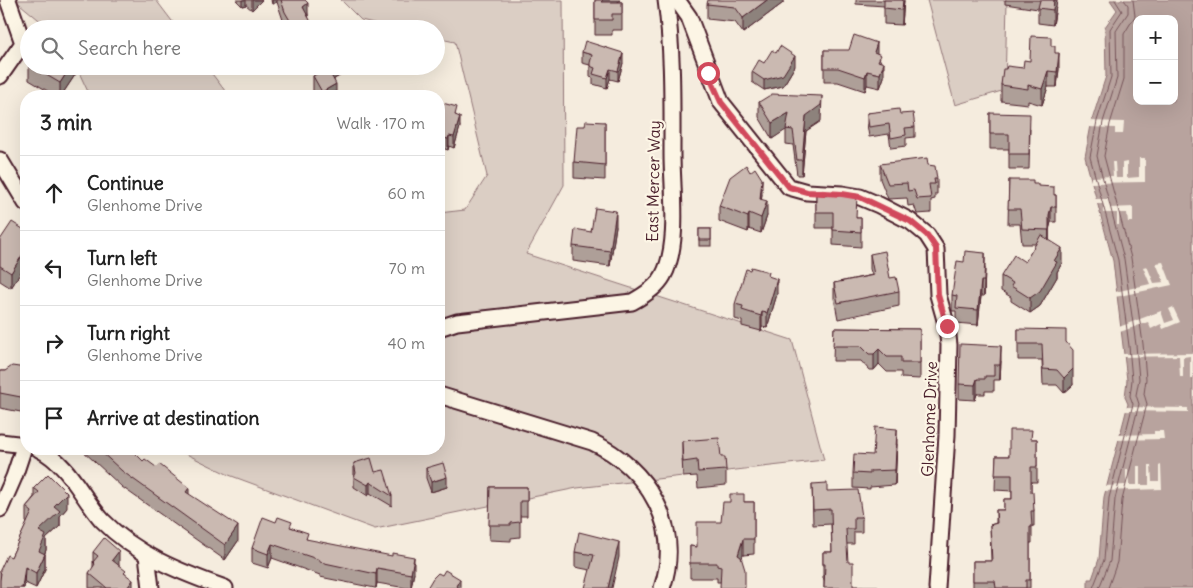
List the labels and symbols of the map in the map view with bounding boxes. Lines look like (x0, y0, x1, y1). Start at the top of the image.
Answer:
route start (697, 62, 720, 85)
street label: East Mercer Way (642, 120, 664, 242)
route end (936, 315, 959, 338)
street label: Glenhome Drive (917, 361, 941, 477)

